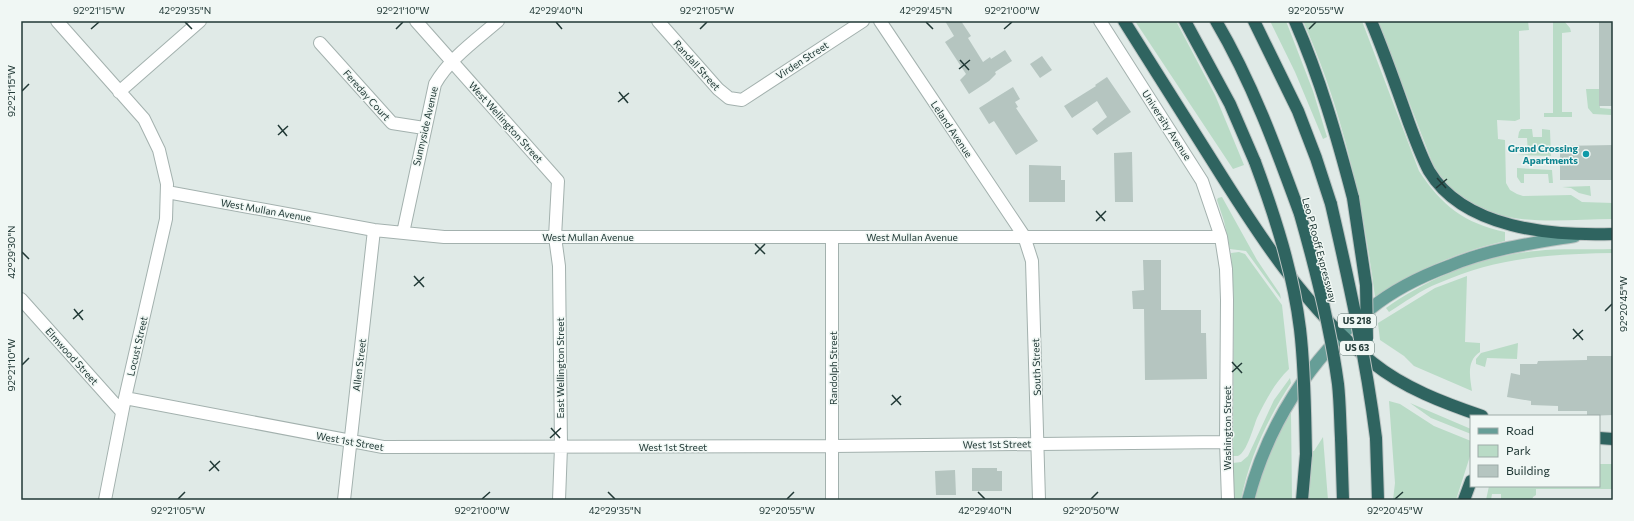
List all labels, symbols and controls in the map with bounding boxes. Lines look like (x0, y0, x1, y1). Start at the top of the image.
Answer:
text: 92°21'15"W (73, 4, 125, 16)
text: 42°29'35"N (159, 4, 211, 16)
text: 92°21'10"W (377, 4, 429, 16)
text: 42°29'40"N (529, 4, 583, 16)
text: 92°21'05"W (680, 4, 734, 16)
text: 42°29'45"N (900, 4, 952, 16)
text: 92°21'00"W (984, 4, 1040, 16)
text: 92°20'55"W (1288, 4, 1344, 16)
street label: Randall Street (671, 37, 723, 93)
street label: Virden Street (773, 39, 831, 81)
text: 92°21'15"W (5, 65, 17, 117)
street label: Fereday Court (341, 67, 393, 123)
street label: West Wellington Street (466, 79, 546, 165)
street label: Sunnyside Avenue (410, 85, 440, 167)
street label: University Avenue (1140, 88, 1194, 162)
street label: Leland Avenue (929, 98, 975, 160)
place label: Grand Crossing Apartments (1508, 142, 1579, 166)
marker: Grand Crossing Apartments (1581, 149, 1591, 159)
street label: West Mullan Avenue (220, 196, 312, 224)
street label: Leo P Rooff Expressway (1300, 196, 1340, 304)
text: 42°29'30"N (5, 225, 17, 279)
street label: West Mullan Avenue (542, 231, 634, 243)
street label: West Mullan Avenue (866, 231, 958, 243)
text: 92°20'45"W (1617, 276, 1629, 332)
road number: US 218 (1338, 314, 1376, 328)
street label: Locust Street (124, 315, 150, 377)
street label: East Wellington Street (554, 317, 566, 419)
street label: Elmwood Street (43, 325, 101, 387)
street label: Randolph Street (827, 331, 839, 405)
street label: Allen Street (350, 338, 368, 392)
street label: South Street (1029, 338, 1043, 396)
text: 92°21'10"W (5, 339, 17, 391)
road number: US 63 (1340, 341, 1374, 355)
street label: Washington Street (1221, 386, 1233, 470)
legend (1470, 415, 1600, 487)
text: Road (1506, 423, 1534, 437)
street label: West 1st Street (315, 429, 385, 453)
street label: West 1st Street (963, 437, 1031, 451)
street label: West 1st Street (639, 441, 707, 453)
text: Park (1506, 443, 1532, 457)
text: Building (1506, 463, 1550, 477)
text: 92°21'05"W (151, 504, 205, 516)
text: 92°21'00"W (454, 504, 510, 516)
text: 42°29'35"N (589, 504, 641, 516)
text: 92°20'55"W (759, 504, 815, 516)
text: 42°29'40"N (958, 504, 1012, 516)
text: 92°20'50"W (1063, 504, 1119, 516)
text: 92°20'45"W (1367, 504, 1423, 516)

